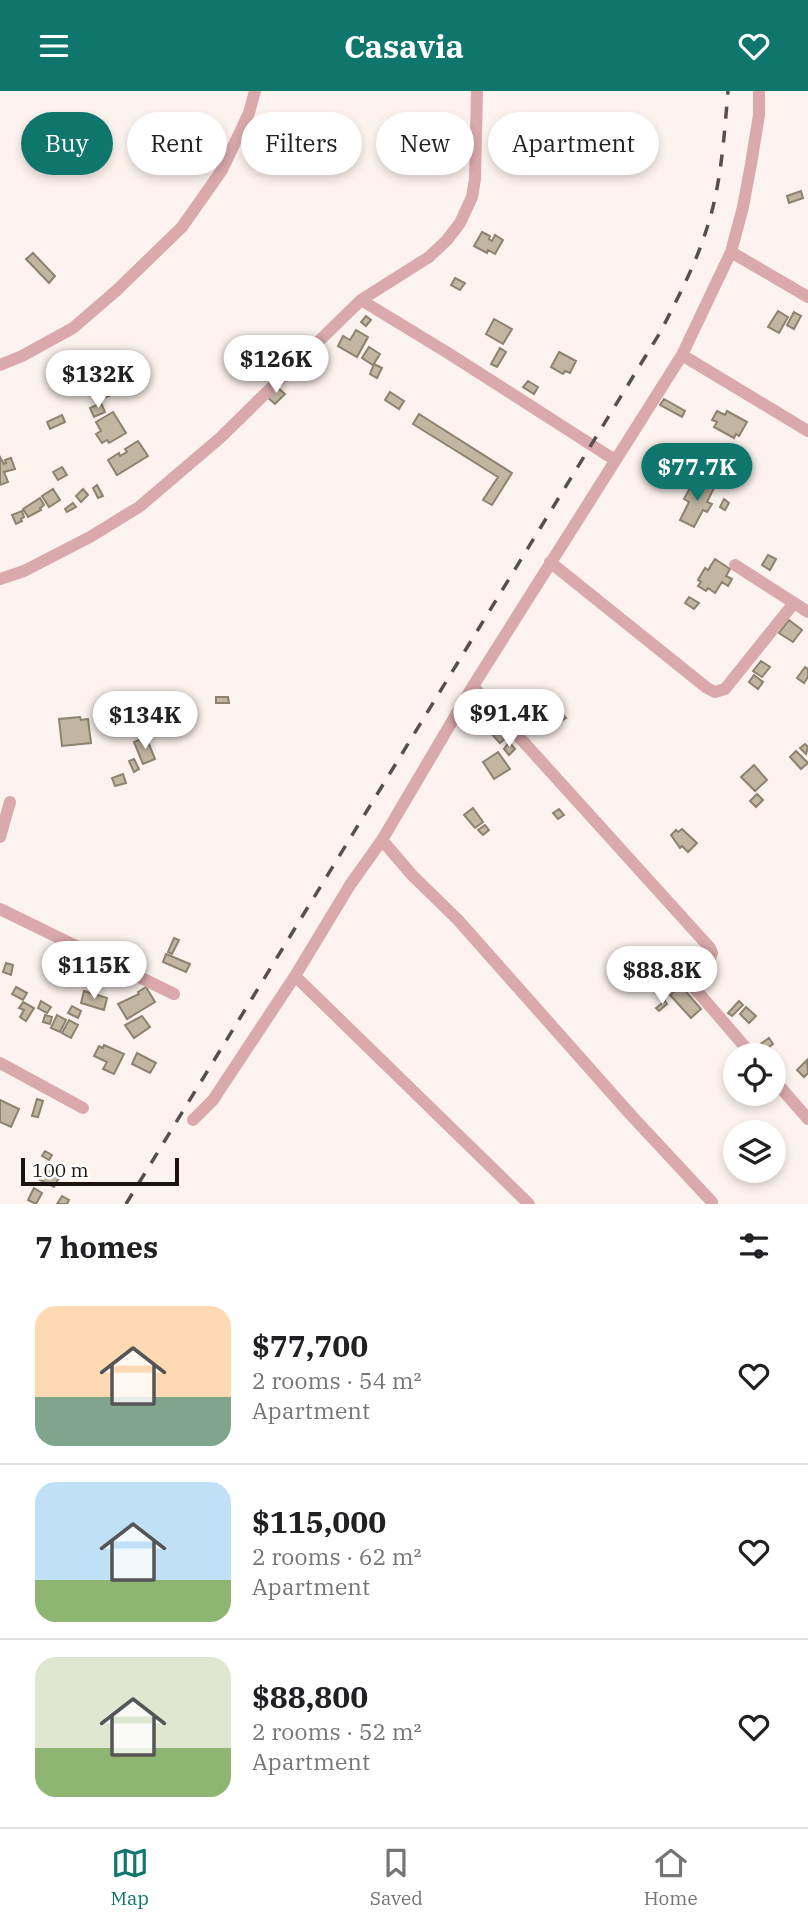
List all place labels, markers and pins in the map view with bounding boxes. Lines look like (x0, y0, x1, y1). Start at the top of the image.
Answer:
pin: $126K (227, 335, 325, 395)
pin: $132K (49, 351, 147, 410)
pin: $77.7K (640, 443, 754, 503)
pin: $91.4K (452, 689, 566, 749)
pin: $134K (96, 691, 194, 751)
pin: $115K (45, 941, 143, 1001)
pin: $88.8K (605, 947, 719, 1006)

